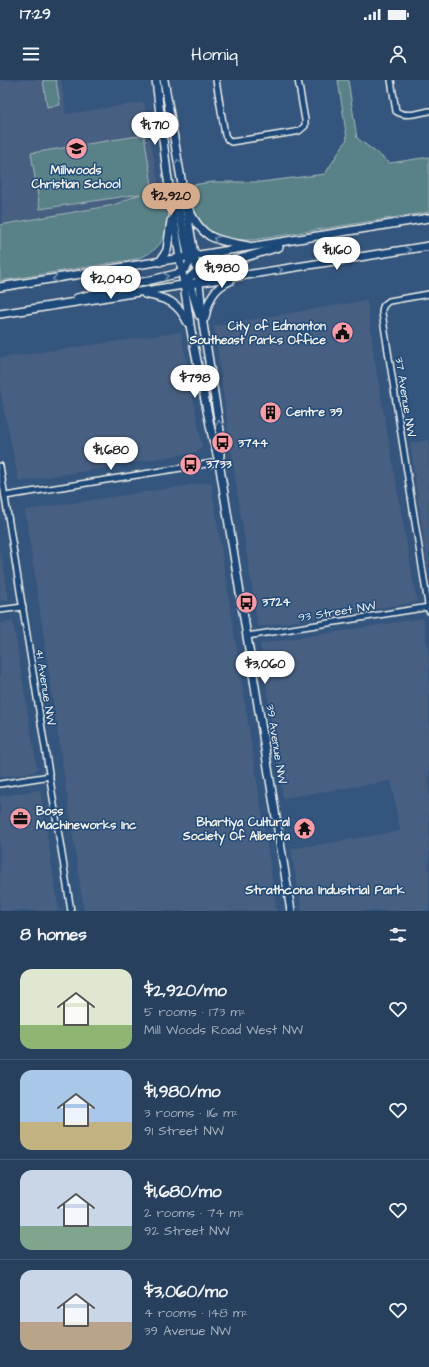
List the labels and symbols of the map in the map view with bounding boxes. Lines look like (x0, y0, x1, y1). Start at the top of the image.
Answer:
pin: $1,710 (122, 112, 188, 146)
school or university icon: Millwoods Christian School (63, 136, 89, 162)
one-way arrow (174, 159, 183, 165)
place label: Millwoods Christian School (31, 162, 121, 193)
pin: $2,920 (138, 183, 204, 217)
one-way arrow (212, 235, 219, 243)
pin: $1,160 (304, 237, 370, 271)
one-way arrow (405, 246, 411, 255)
pin: $1,980 (189, 255, 255, 289)
pin: $2,040 (78, 266, 144, 300)
one-way arrow (277, 266, 283, 275)
one-way arrow (163, 273, 169, 281)
one-way arrow (52, 274, 58, 283)
place label: City of Edmonton Southeast Parks Office (189, 318, 326, 349)
public building icon: City of Edmonton Southeast Parks Office (329, 320, 355, 346)
street label: 37 Avenue NW (390, 356, 420, 439)
pin: $798 (171, 365, 219, 399)
building icon: Centre 39 (257, 399, 283, 425)
place label: Centre 39 (286, 404, 343, 421)
one-way arrow (215, 420, 224, 426)
bus stop icon: 3744 (210, 430, 236, 456)
place label: 3744 (237, 435, 269, 452)
pin: $1,680 (78, 437, 144, 471)
bus stop icon: 3733 (177, 451, 203, 477)
place label: 3733 (205, 456, 233, 473)
bus stop icon: 3724 (234, 589, 260, 615)
place label: 3724 (261, 594, 291, 611)
street label: 93 Street NW (297, 597, 378, 627)
street label: 41 Avenue NW (31, 648, 60, 727)
pin: $3,060 (232, 651, 298, 685)
street label: 39 Avenue NW (261, 703, 291, 786)
place label: Boss Machineworks Inc (36, 803, 137, 834)
office icon: Boss Machineworks Inc (8, 805, 34, 831)
place label: Bhartiya Cultural Society Of Alberta (182, 814, 291, 846)
temple icon: Bhartiya Cultural Society Of Alberta (292, 816, 318, 842)
district label: Strathcona Industrial Park (244, 881, 406, 899)

